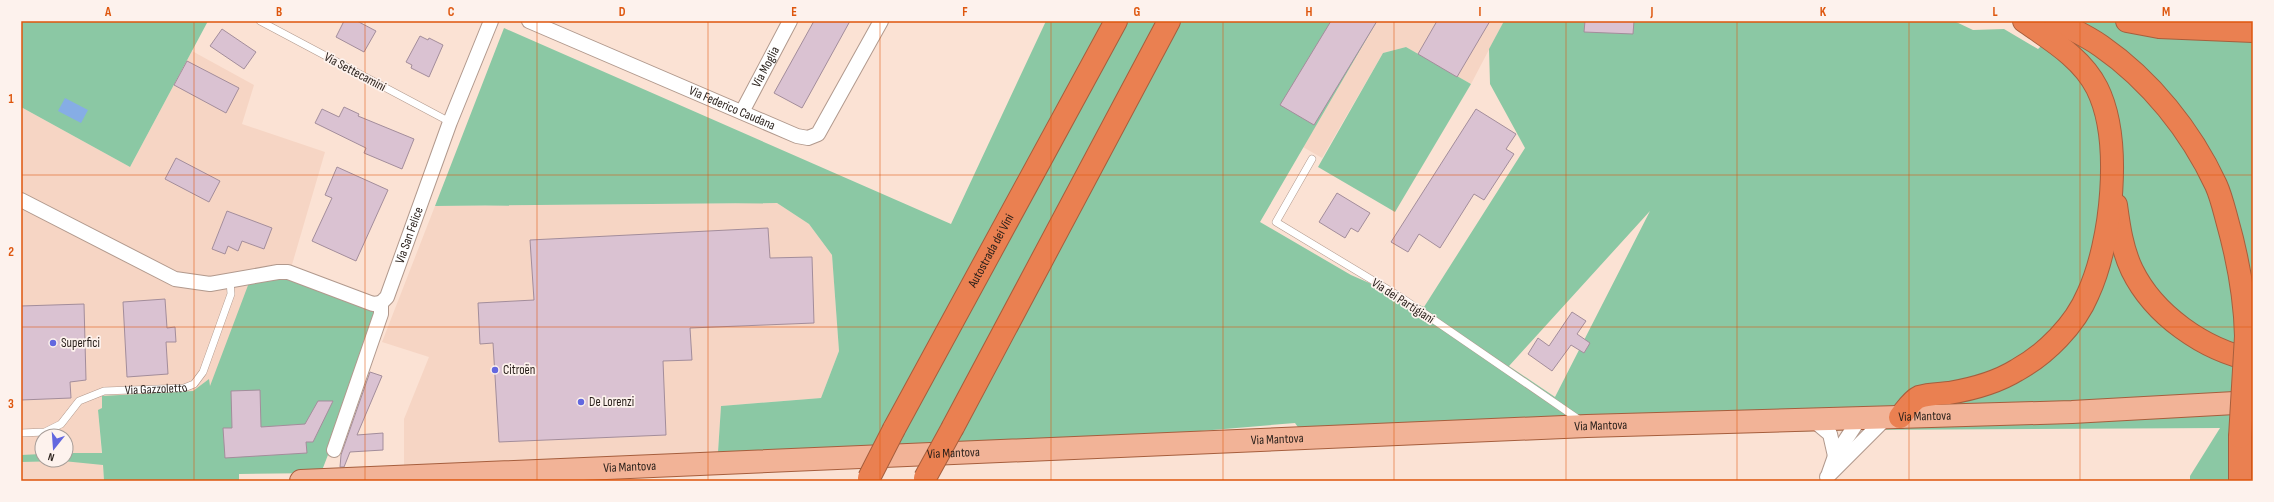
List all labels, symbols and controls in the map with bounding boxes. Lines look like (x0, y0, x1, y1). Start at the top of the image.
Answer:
text: A (104, 4, 112, 20)
text: B (276, 4, 282, 20)
text: C (448, 4, 455, 20)
text: D (619, 4, 626, 20)
text: E (791, 4, 797, 20)
text: F (962, 4, 968, 20)
text: G (1134, 4, 1141, 20)
text: H (1306, 4, 1313, 20)
text: I (1479, 4, 1482, 20)
text: J (1650, 4, 1654, 20)
text: K (1820, 4, 1827, 20)
text: L (1992, 4, 1998, 20)
text: M (2162, 4, 2170, 20)
street label: Via Moglia (749, 44, 783, 90)
street label: Via Settecamini (321, 49, 389, 95)
street label: Via Federico Caudana (686, 83, 778, 134)
text: 1 (8, 91, 14, 107)
street label: Via San Felice (392, 205, 427, 266)
street label: Autostrada dei Vini (964, 211, 1018, 291)
text: 2 (8, 244, 14, 260)
street label: Via dei Partigiani (1369, 275, 1437, 327)
place label: Superfici (61, 335, 100, 351)
marker: Superfici (48, 338, 58, 348)
place label: Citroën (503, 362, 535, 378)
marker: Citroën (490, 365, 500, 375)
street label: Via Gazzoletto (125, 379, 190, 398)
place label: De Lorenzi (589, 394, 634, 410)
text: 3 (8, 396, 14, 412)
marker: De Lorenzi (576, 397, 586, 407)
street label: Via Mantova (1898, 407, 1951, 425)
street label: Via Mantova (1574, 417, 1627, 435)
north arrow (34, 428, 74, 468)
street label: Via Mantova (1250, 430, 1304, 448)
street label: Via Mantova (927, 444, 980, 462)
text: N (46, 450, 56, 464)
street label: Via Mantova (603, 458, 656, 476)

